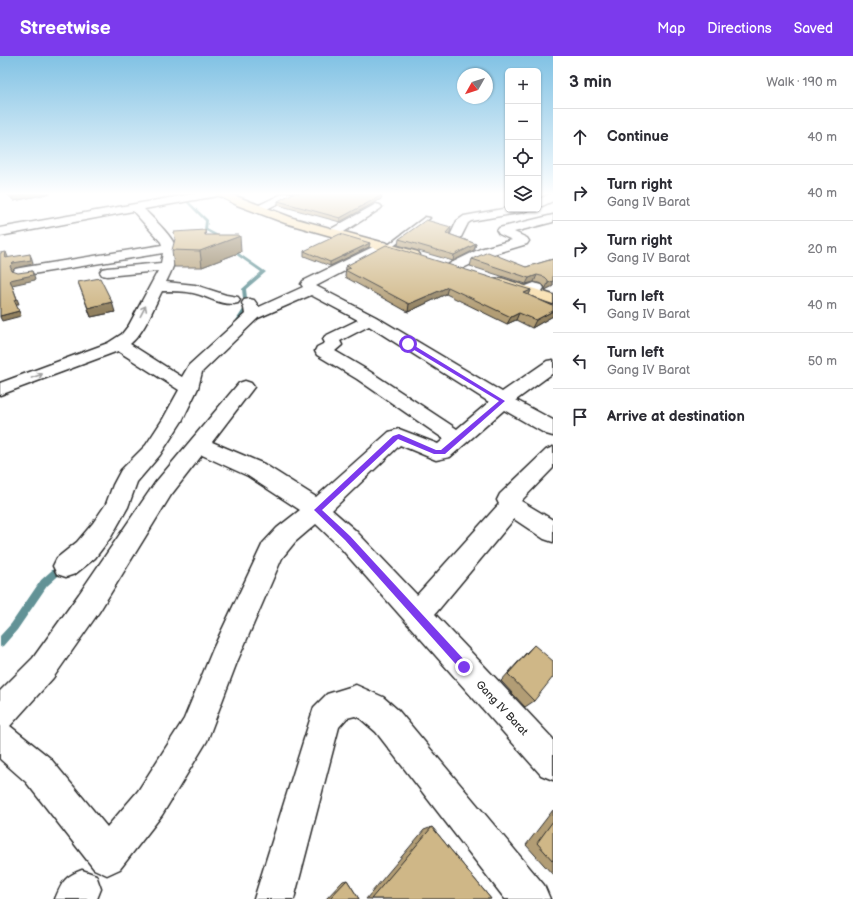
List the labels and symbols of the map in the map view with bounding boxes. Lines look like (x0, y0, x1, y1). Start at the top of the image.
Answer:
north arrow (457, 68, 493, 104)
one-way arrow (140, 305, 148, 317)
route start (399, 335, 417, 353)
one-way arrow (30, 371, 42, 379)
route end (455, 658, 473, 676)
street label: Gang IV Barat (473, 678, 531, 739)

